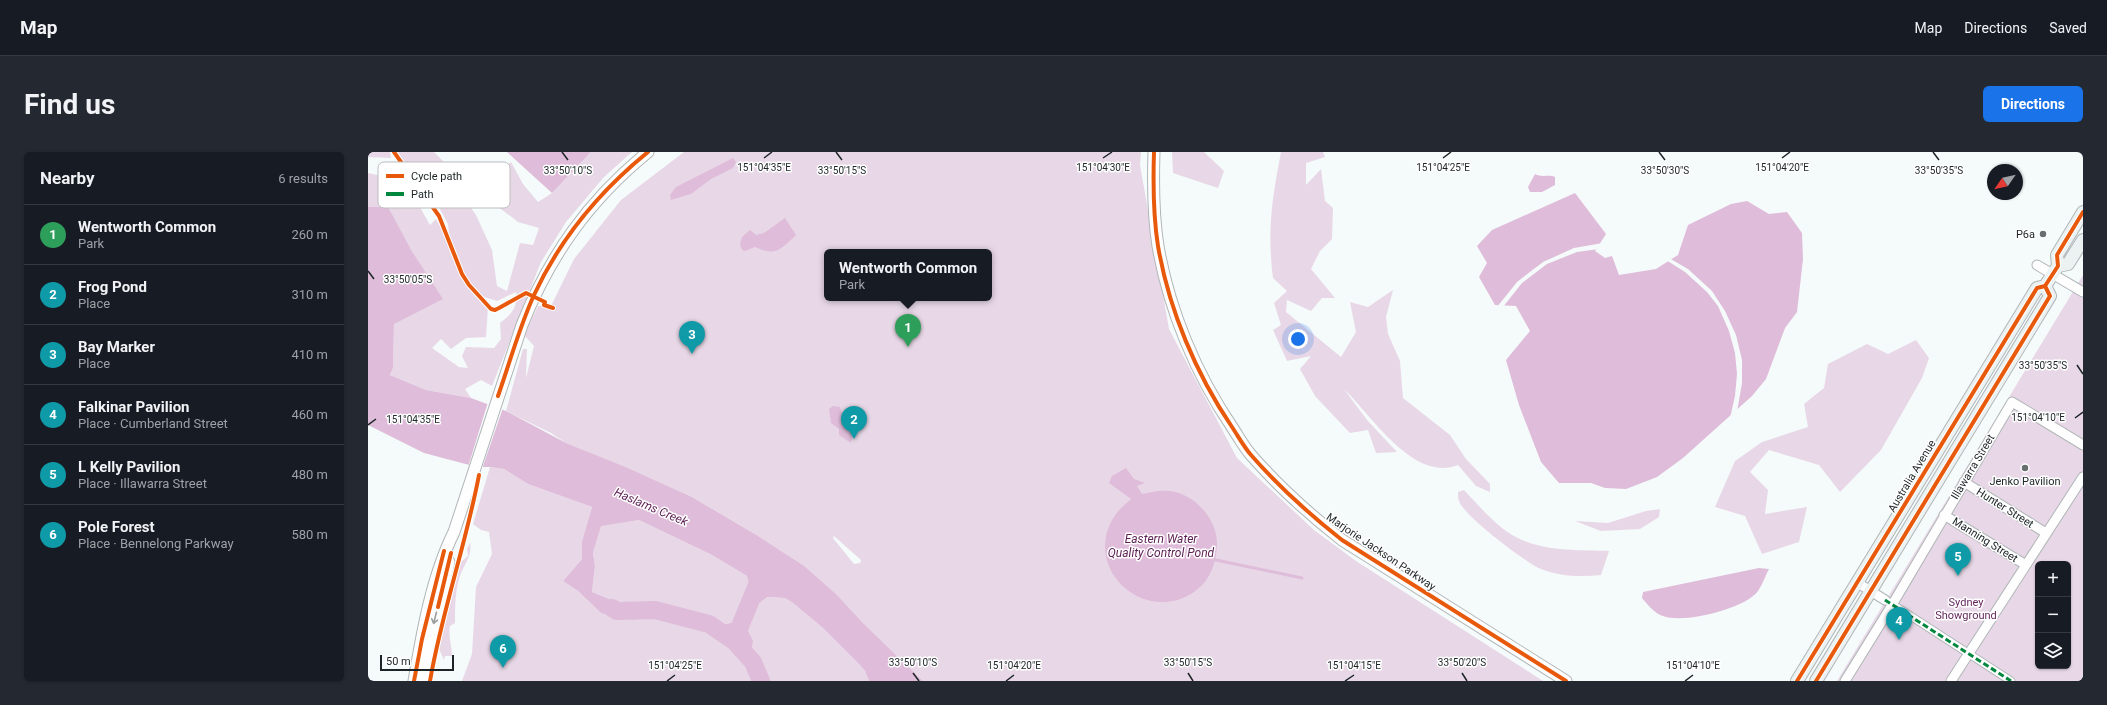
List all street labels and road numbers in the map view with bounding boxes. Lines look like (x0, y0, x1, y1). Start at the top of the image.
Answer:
street label: Illawarra Street (1948, 432, 1998, 502)
street label: Australia Avenue (1885, 437, 1939, 514)
street label: Hunter Street (1974, 485, 2036, 531)
street label: Marjorie Jackson Parkway (1324, 511, 1439, 594)
street label: Manning Street (1950, 515, 2020, 565)

